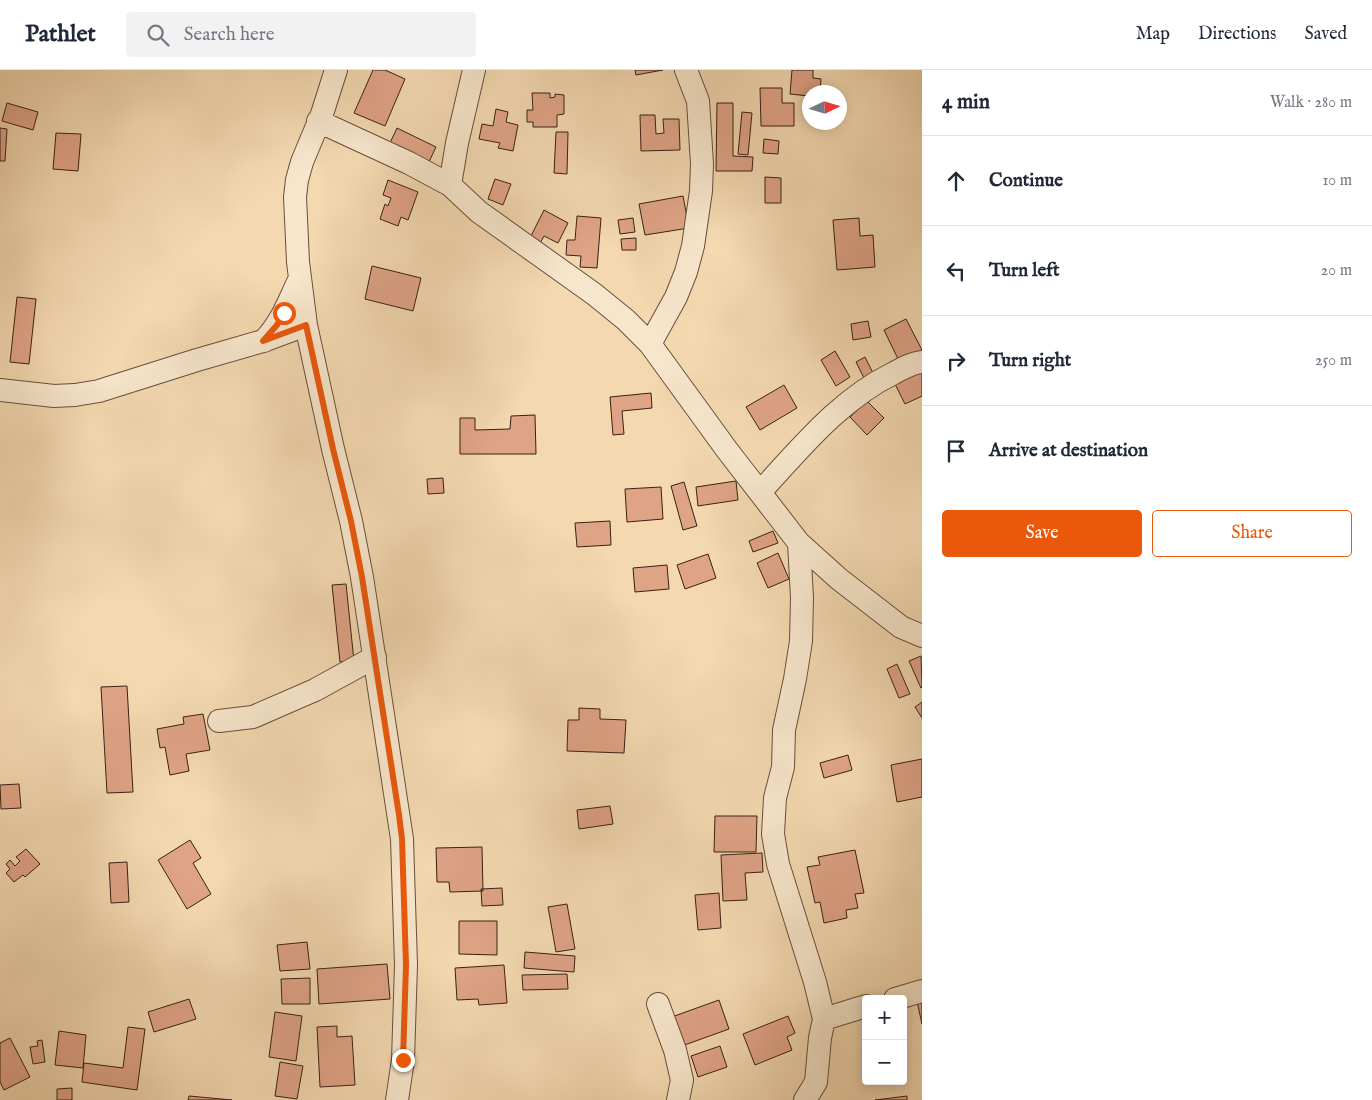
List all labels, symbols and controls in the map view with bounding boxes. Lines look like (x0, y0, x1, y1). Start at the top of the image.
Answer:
search box (126, 12, 476, 57)
text: Pathlet (25, 19, 96, 50)
icon: search (144, 21, 172, 49)
text: Search here (184, 23, 274, 47)
text: Map (1136, 23, 1170, 46)
text: Directions (1198, 23, 1276, 46)
text: Saved (1304, 23, 1347, 46)
north arrow (802, 85, 847, 130)
text: 4 min (942, 89, 990, 116)
text: Walk · 280 m (1270, 93, 1352, 113)
icon: ahead (942, 167, 970, 195)
text: Continue (989, 169, 1063, 193)
text: 10 m (1322, 171, 1352, 191)
icon: left (942, 257, 970, 285)
text: Turn left (989, 259, 1060, 283)
text: 20 m (1321, 261, 1352, 281)
route start (273, 302, 296, 325)
icon: right (942, 347, 970, 375)
text: Turn right (989, 349, 1071, 373)
text: 250 m (1315, 351, 1352, 371)
icon: arrive (942, 437, 970, 465)
text: Arrive at destination (989, 439, 1148, 463)
button: Save (942, 510, 1142, 557)
button: Share (1152, 510, 1352, 557)
map controls (862, 995, 907, 1085)
button: + (862, 995, 907, 1040)
button: − (862, 1040, 907, 1085)
route end (392, 1049, 415, 1072)

